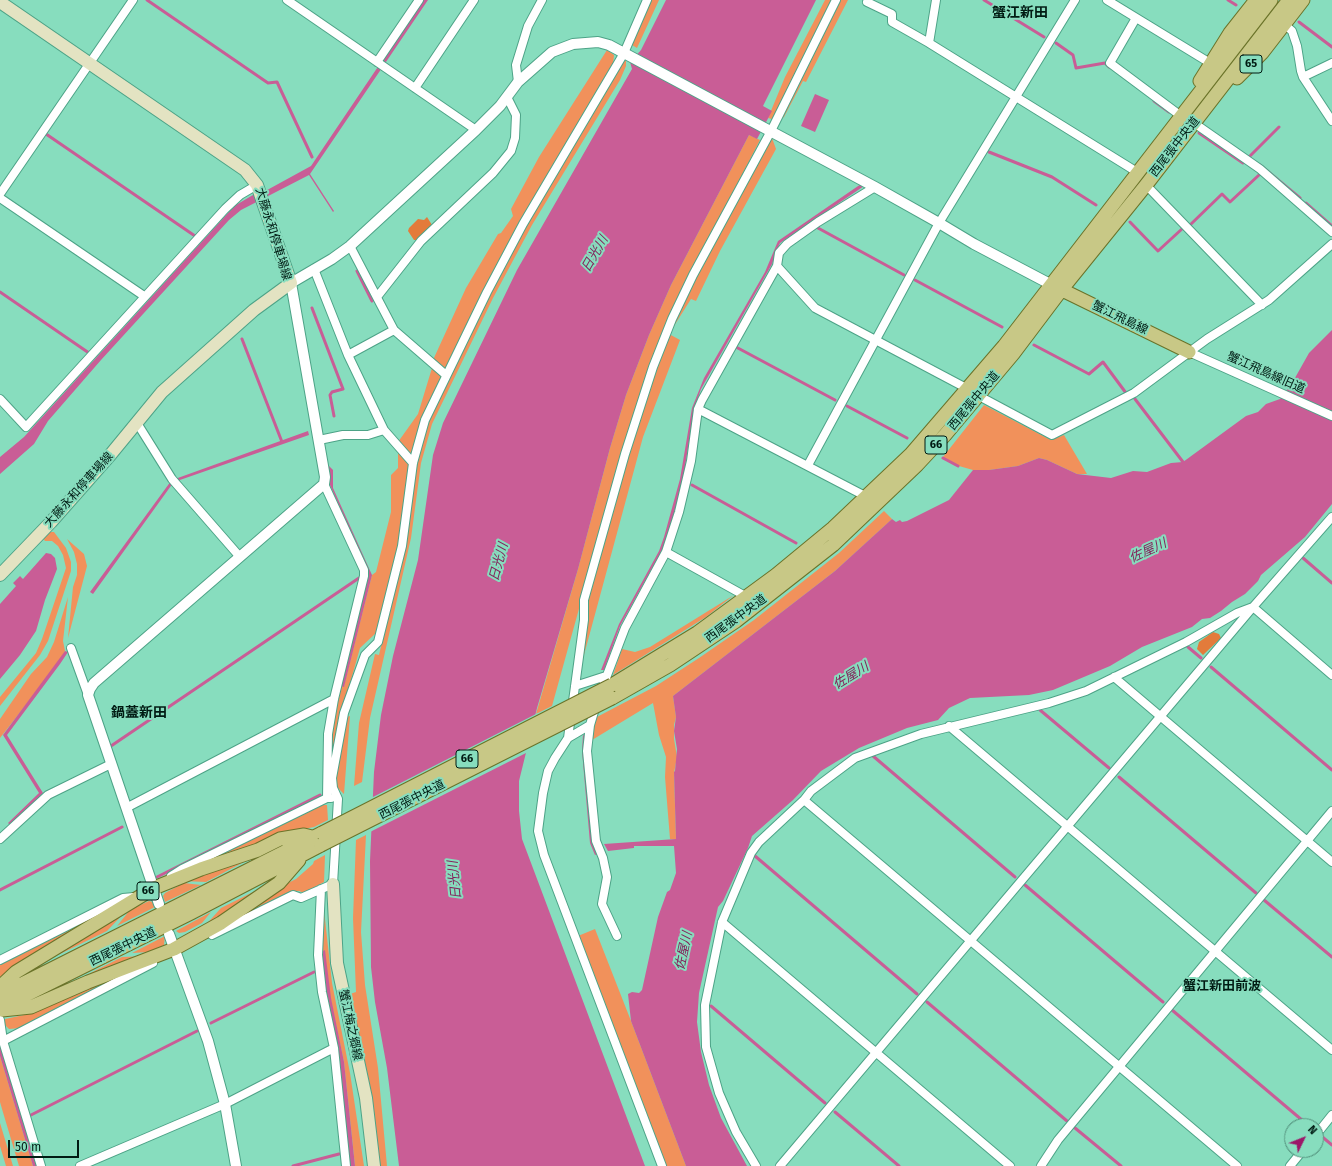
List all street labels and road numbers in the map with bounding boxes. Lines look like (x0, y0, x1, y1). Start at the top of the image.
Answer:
road number: 65 (1240, 55, 1262, 73)
street label: 西尾張中央道 (1147, 114, 1203, 180)
street label: 大藤永和停車場線 (252, 186, 294, 282)
street label: 蟹江飛島線 (1090, 298, 1150, 338)
street label: 蟹江飛島線旧道 (1225, 349, 1307, 397)
street label: 西尾張中央道 (945, 369, 1003, 433)
road number: 66 (925, 436, 947, 454)
street label: 大藤永和停車場線 (42, 450, 116, 530)
street label: 西尾張中央道 (703, 592, 769, 646)
road number: 66 (456, 750, 478, 768)
street label: 西尾張中央道 (377, 777, 447, 823)
road number: 66 (137, 882, 159, 900)
street label: 西尾張中央道 (87, 925, 159, 969)
street label: 蟹江梅之郷線 (335, 988, 365, 1062)

